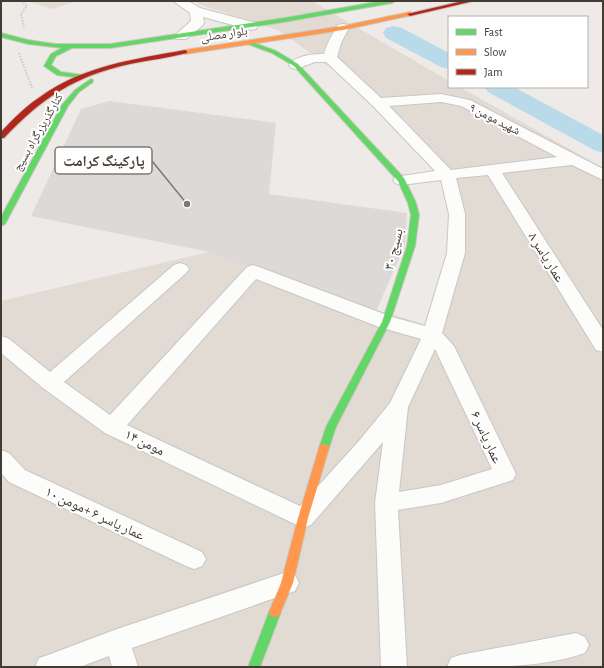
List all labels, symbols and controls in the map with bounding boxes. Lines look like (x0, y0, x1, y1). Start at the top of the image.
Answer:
legend (448, 16, 588, 88)
street label: بلوار مصلی (200, 24, 249, 45)
text: Fast (484, 26, 503, 38)
text: Slow (484, 46, 506, 58)
text: Jam (484, 66, 503, 78)
street label: کنارگذربزرگراه بسیج (11, 91, 66, 174)
street label: شهید مومن ۹ (467, 101, 522, 138)
callout: پارکینگ کرامت (55, 147, 152, 174)
text: پارکینگ کرامت (63, 154, 145, 170)
street label: بسیج ۳۰ (382, 227, 408, 272)
street label: عمار یاسر ۸ (525, 230, 567, 285)
street label: عمار یاسر ۶ (467, 409, 504, 466)
street label: مومن ۱۴ (122, 427, 167, 459)
street label: عمار یاسر ۶ +مومن ۱۰ (43, 485, 146, 544)

